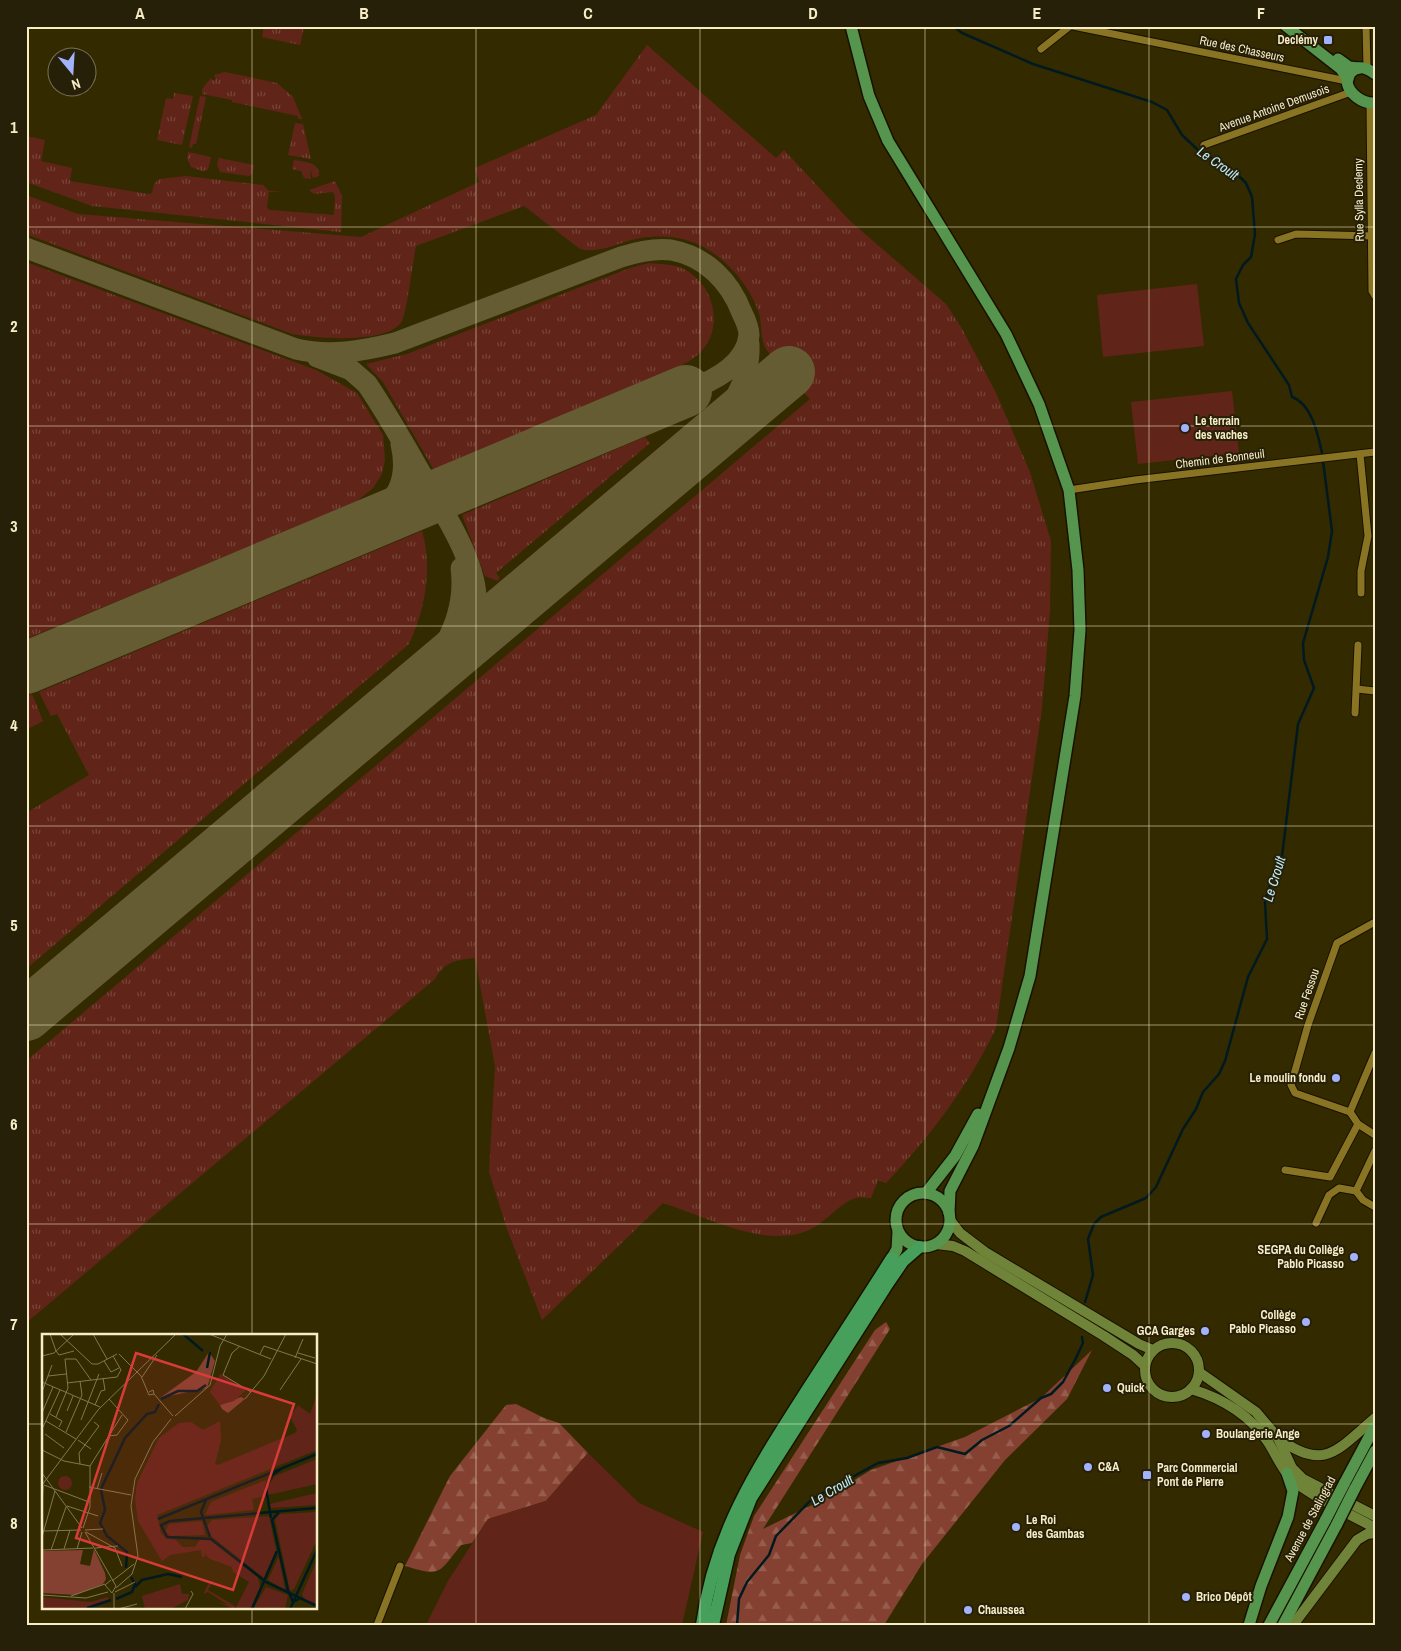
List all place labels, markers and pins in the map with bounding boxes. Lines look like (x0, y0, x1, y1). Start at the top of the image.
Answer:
place label: Declémy (1278, 32, 1319, 48)
marker: Declémy (1322, 34, 1334, 46)
place label: Le terrain des vaches (1195, 413, 1249, 443)
marker: Le terrain des vaches (1179, 422, 1191, 434)
place label: Le moulin fondu (1249, 1070, 1326, 1086)
marker: Le moulin fondu (1330, 1072, 1342, 1084)
place label: SEGPA du Collège Pablo Picasso (1258, 1242, 1345, 1272)
marker: SEGPA du Collège Pablo Picasso (1348, 1251, 1360, 1263)
place label: Collège Pablo Picasso (1229, 1307, 1297, 1337)
marker: Collège Pablo Picasso (1300, 1316, 1312, 1328)
place label: GCA Garges (1137, 1323, 1196, 1339)
marker: GCA Garges (1199, 1325, 1211, 1337)
place label: Quick (1117, 1380, 1145, 1396)
marker: Quick (1101, 1382, 1113, 1394)
place label: Boulangerie Ange (1216, 1426, 1300, 1442)
marker: Boulangerie Ange (1200, 1428, 1212, 1440)
place label: C&A (1098, 1459, 1120, 1475)
place label: Parc Commercial Pont de Pierre (1157, 1460, 1238, 1490)
marker: C&A (1082, 1461, 1094, 1473)
marker: Parc Commercial Pont de Pierre (1141, 1469, 1153, 1481)
place label: Le Roi des Gambas (1026, 1512, 1085, 1542)
marker: Le Roi des Gambas (1010, 1521, 1022, 1533)
place label: Brico Dépôt (1196, 1589, 1252, 1605)
marker: Brico Dépôt (1180, 1591, 1192, 1603)
place label: Chaussea (978, 1602, 1025, 1618)
marker: Chaussea (962, 1604, 974, 1616)

